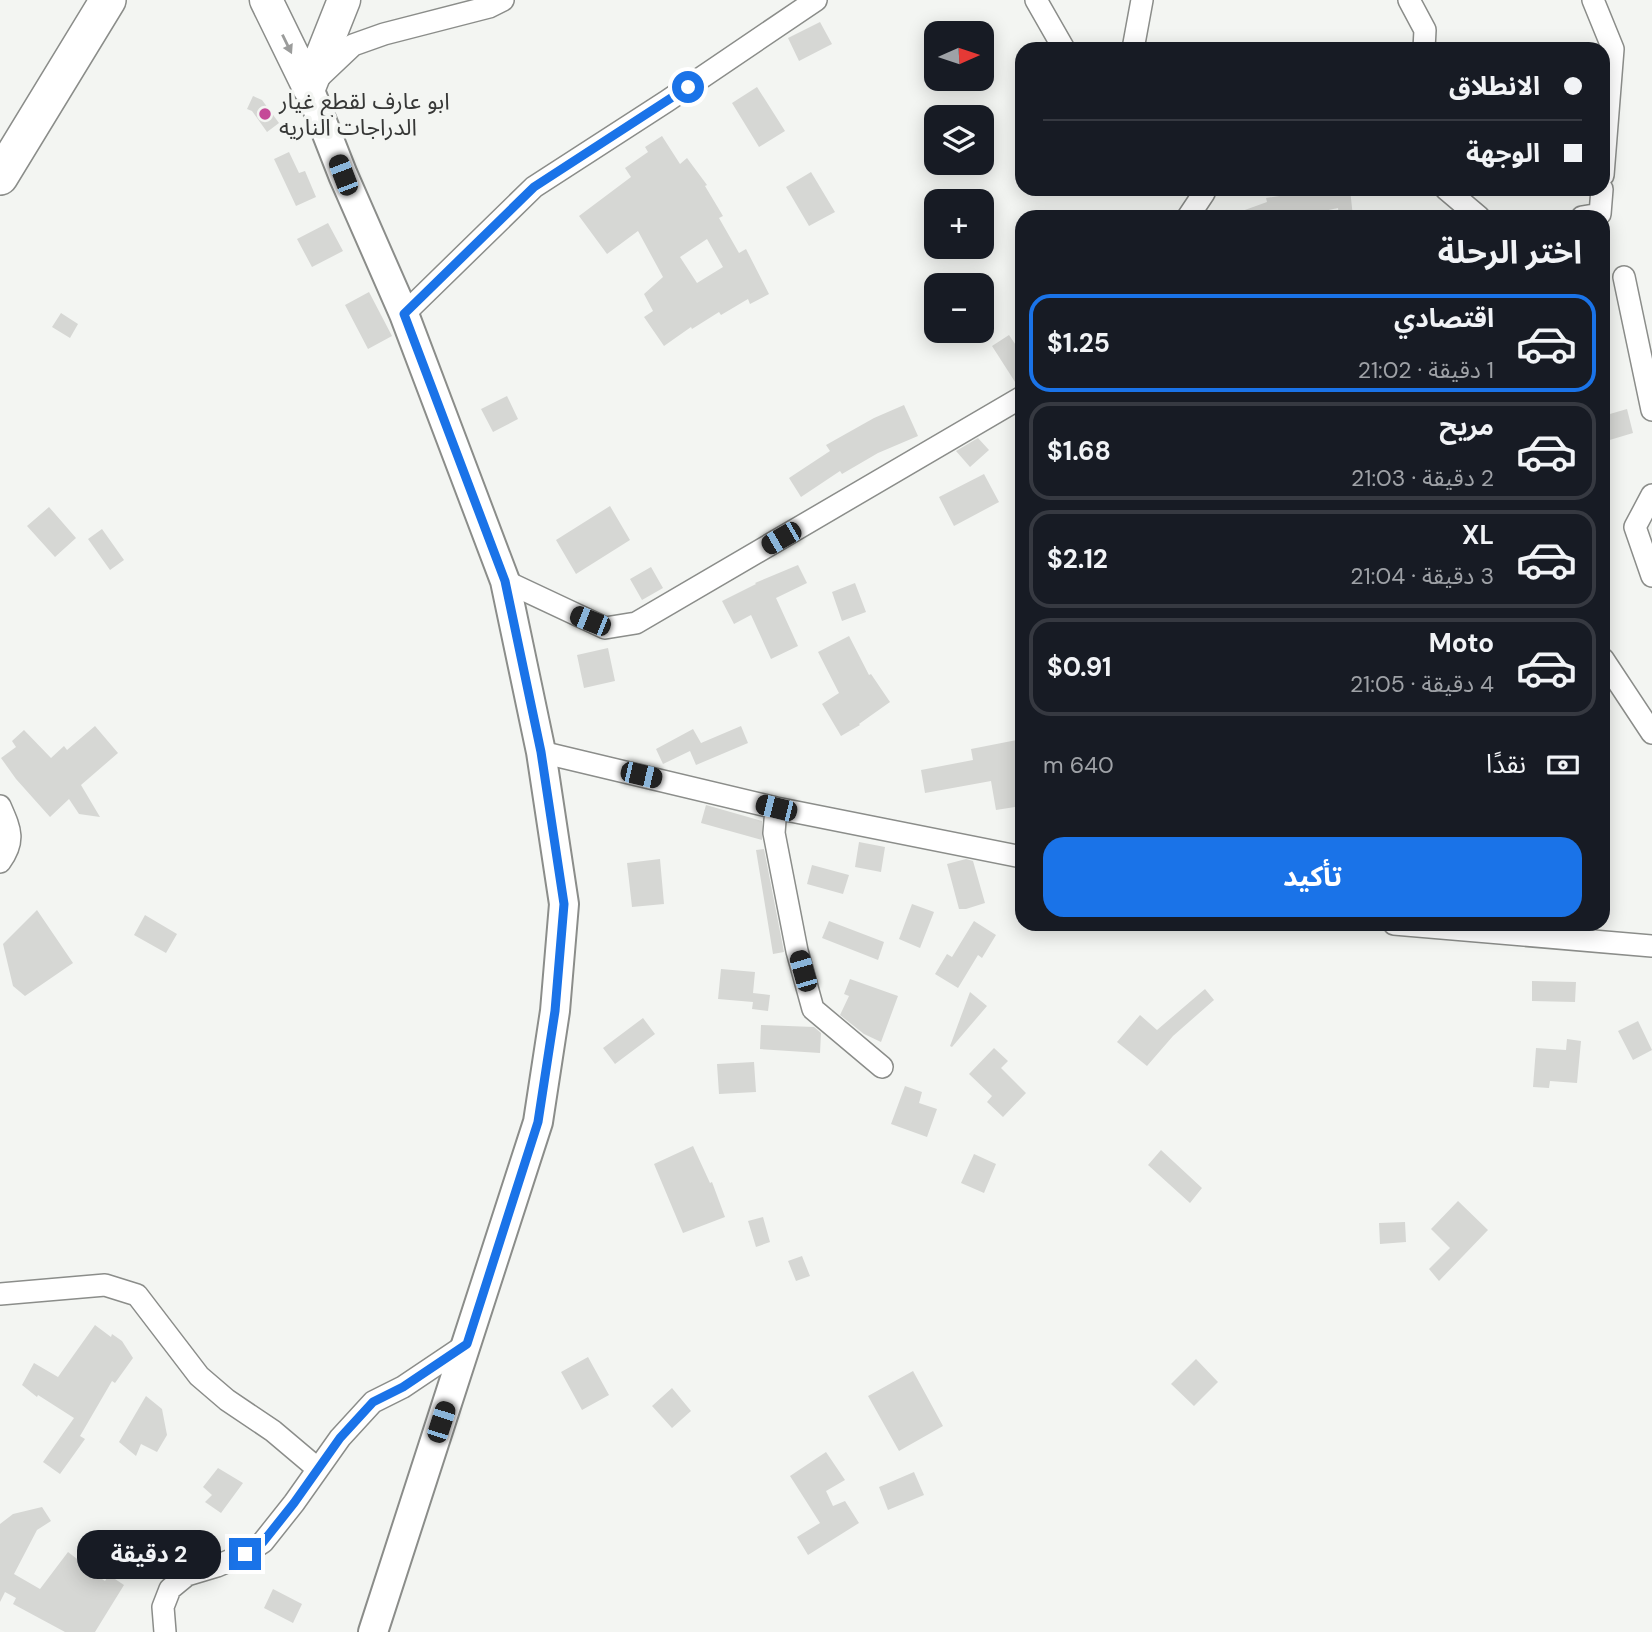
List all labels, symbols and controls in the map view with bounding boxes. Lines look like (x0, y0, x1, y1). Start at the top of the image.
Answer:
north arrow (924, 21, 994, 91)
map controls (924, 21, 994, 343)
one-way arrow (282, 34, 293, 54)
text: الانطلاق (1449, 69, 1540, 103)
route start (672, 71, 704, 103)
place label: ابو عارف لقطع غيار الدراجات الناريه (278, 86, 450, 142)
button: layers (924, 105, 994, 175)
marker: ابو عارف لقطع غيار الدراجات الناريه (257, 106, 273, 122)
text: الوجهة (1466, 136, 1540, 170)
car (326, 152, 361, 198)
button: + (924, 189, 994, 259)
text: اختر الرحلة (1438, 231, 1582, 273)
button: − (924, 273, 994, 343)
text: اقتصادي (1394, 301, 1494, 335)
icon: car (1515, 312, 1578, 375)
text: $1.25 (1047, 326, 1110, 360)
text: 1 دقيقة · 21:02 (1358, 355, 1494, 385)
text: مريح (1439, 409, 1494, 443)
icon: car (1515, 420, 1578, 483)
text: $1.68 (1047, 434, 1111, 468)
text: 2 دقيقة · 21:03 (1351, 463, 1494, 493)
car (758, 518, 805, 558)
text: XL (1462, 518, 1494, 552)
icon: car (1515, 528, 1578, 591)
text: $2.12 (1047, 542, 1108, 576)
text: 3 دقيقة · 21:04 (1350, 561, 1494, 591)
car (567, 603, 614, 639)
text: Moto (1429, 626, 1494, 660)
icon: car (1515, 636, 1578, 699)
text: $0.91 (1047, 650, 1112, 684)
text: 4 دقيقة · 21:05 (1350, 669, 1494, 699)
icon: cash (1544, 746, 1582, 784)
text: نقدًا (1486, 747, 1526, 781)
text: 640 m (1043, 750, 1114, 780)
car (619, 760, 664, 790)
car (754, 793, 799, 823)
button: تأكيد (1043, 837, 1582, 917)
car (788, 948, 819, 994)
car (425, 1399, 458, 1445)
callout: 2 دقيقة (77, 1530, 220, 1578)
route end (229, 1538, 261, 1570)
text: 2 دقيقة (111, 1539, 187, 1569)

